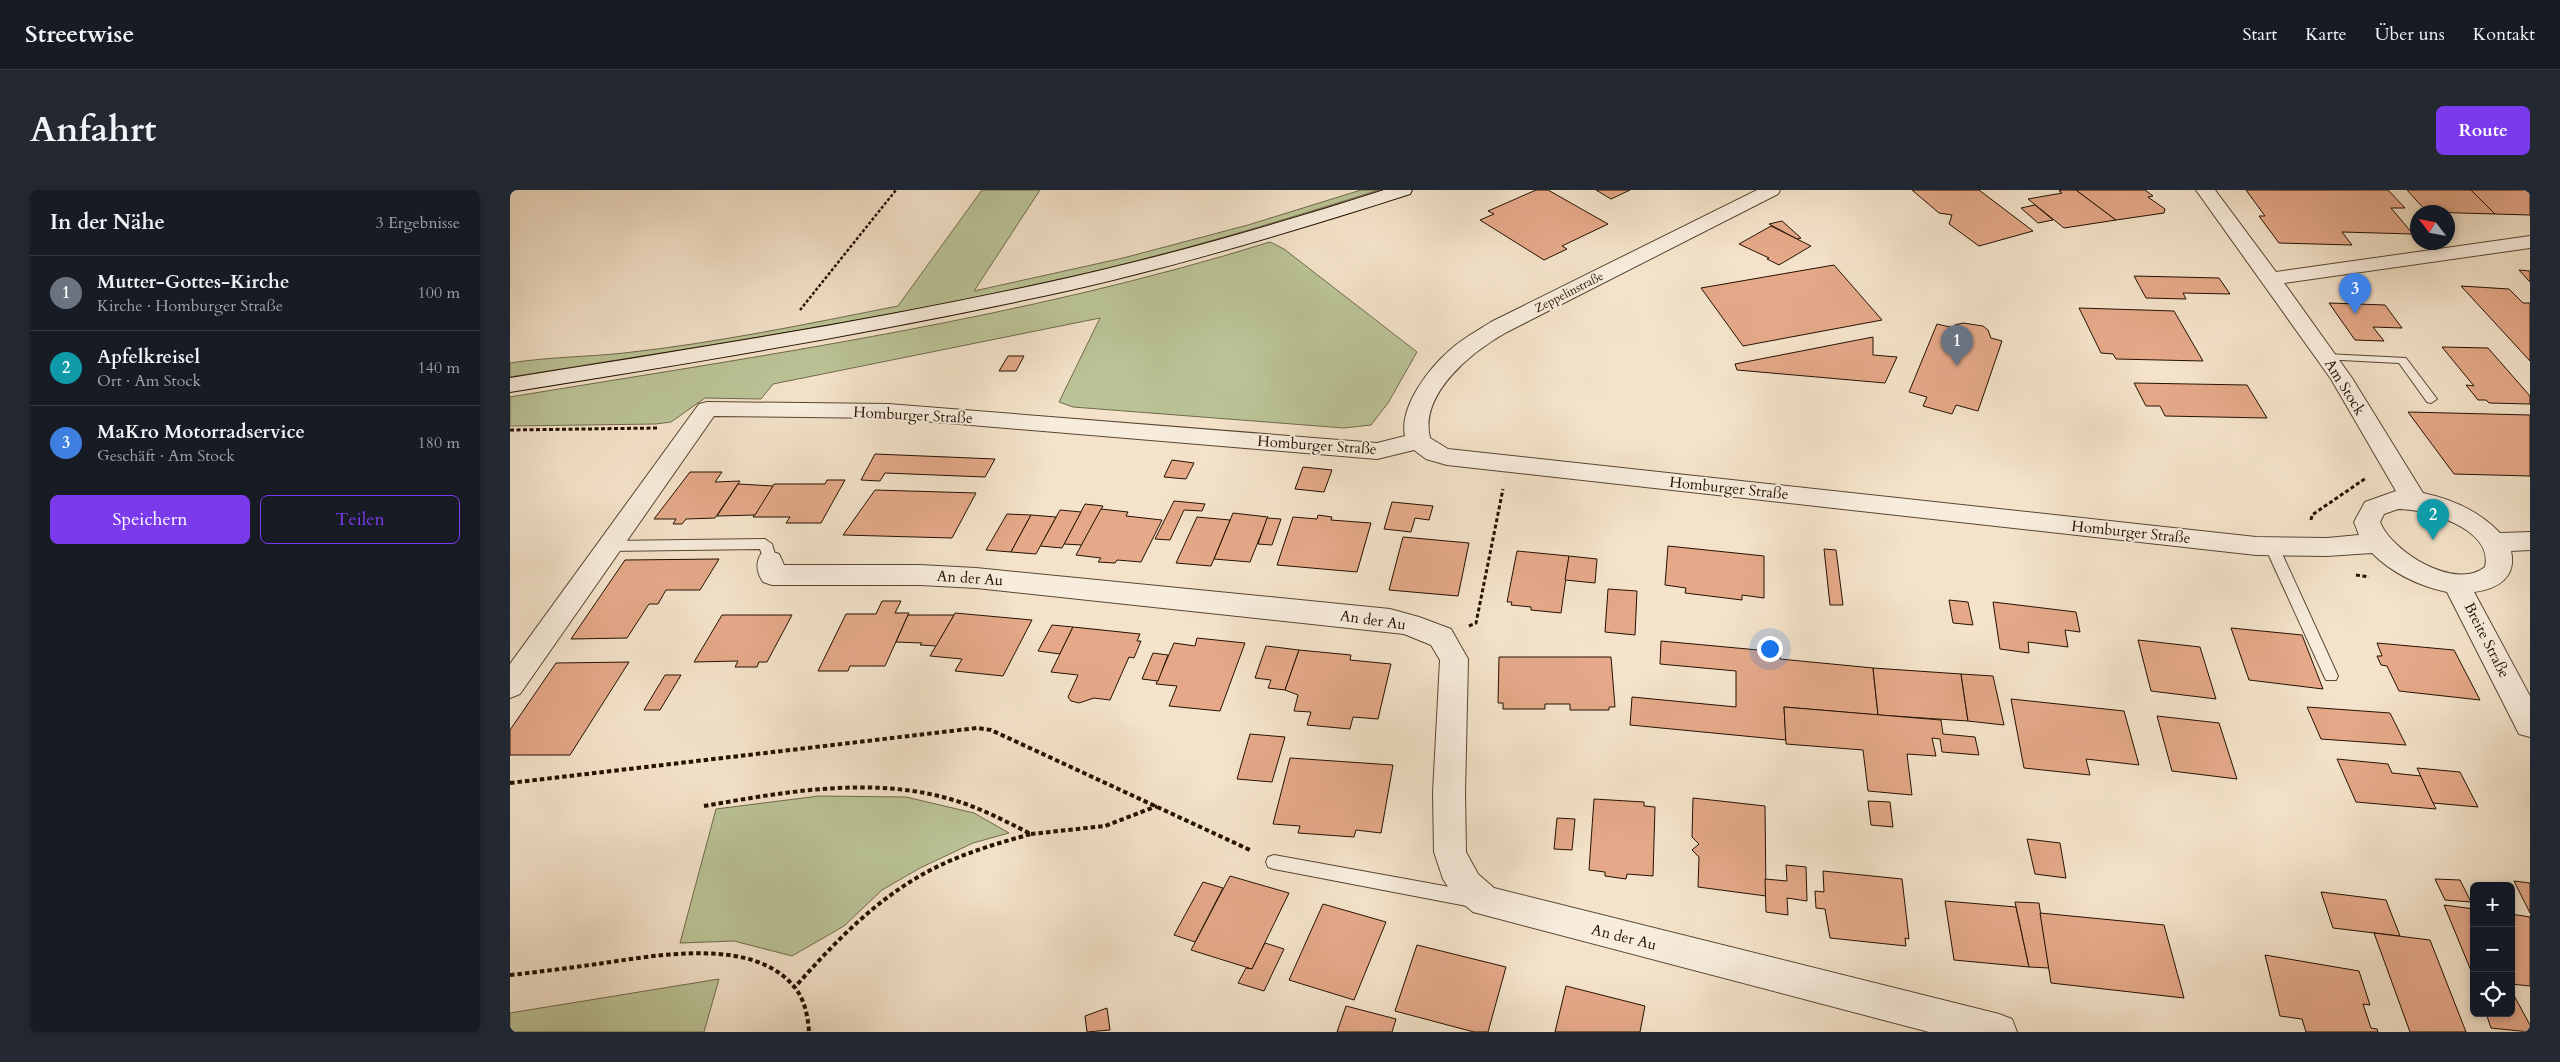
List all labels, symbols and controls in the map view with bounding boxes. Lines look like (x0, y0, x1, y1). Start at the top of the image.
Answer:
text: Streetwise (25, 18, 134, 51)
text: Start (2242, 22, 2277, 47)
text: Karte (2305, 22, 2347, 47)
text: Über uns (2375, 22, 2445, 47)
text: Kontakt (2473, 22, 2535, 47)
text: Anfahrt (30, 106, 156, 154)
button: Route (2436, 106, 2530, 155)
north arrow (2410, 205, 2455, 250)
text: In der Nähe (50, 208, 165, 237)
text: 3 Ergebnisse (375, 212, 460, 234)
street label: Zeppelinstraße (1532, 268, 1606, 316)
text: Mutter-Gottes-Kirche (97, 269, 289, 295)
pin: 3 (2339, 273, 2371, 314)
text: 1 (62, 282, 70, 304)
text: 100 m (418, 282, 460, 304)
text: Kirche · Homburger Straße (97, 295, 283, 317)
pin: 1 (1941, 325, 1973, 366)
text: Apfelkreisel (97, 344, 200, 370)
street label: Am Stock (2320, 355, 2370, 419)
text: 2 (62, 357, 70, 379)
text: 140 m (418, 357, 460, 379)
text: Ort · Am Stock (97, 370, 201, 392)
street label: Homburger Straße (853, 402, 974, 428)
text: MaKro Motorradservice (97, 419, 305, 445)
street label: Homburger Straße (1257, 431, 1378, 459)
text: 3 (62, 432, 70, 454)
text: 180 m (418, 432, 460, 454)
text: Geschäft · Am Stock (97, 445, 235, 467)
street label: Homburger Straße (1668, 472, 1790, 504)
button: Speichern (50, 495, 250, 544)
button: Teilen (260, 495, 460, 544)
pin: 2 (2417, 499, 2449, 540)
street label: Homburger Straße (2070, 516, 2192, 548)
street label: An der Au (936, 566, 1004, 590)
street label: Breite Straße (2459, 599, 2515, 681)
street label: An der Au (1339, 605, 1407, 635)
your location (1757, 636, 1783, 662)
map controls (2470, 882, 2515, 1017)
button: + (2470, 882, 2515, 927)
street label: An der Au (1589, 919, 1659, 955)
button: − (2470, 927, 2515, 972)
button: locate (2470, 972, 2515, 1017)

